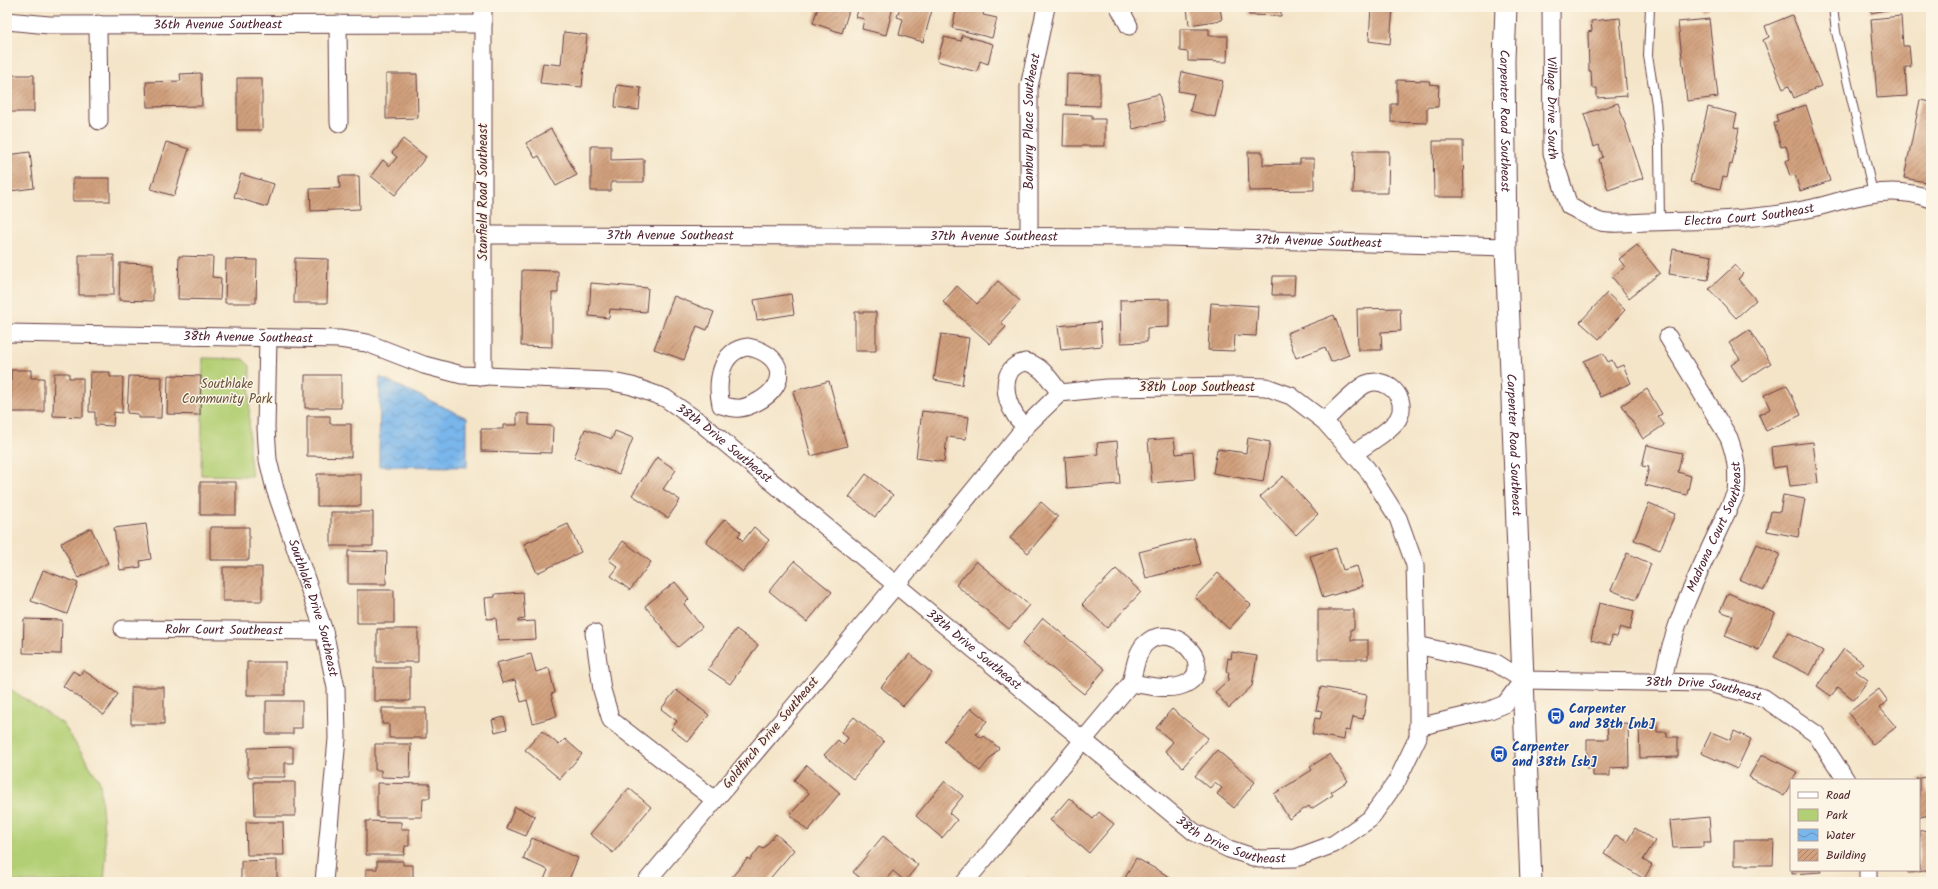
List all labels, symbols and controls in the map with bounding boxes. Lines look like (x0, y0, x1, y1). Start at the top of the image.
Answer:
street label: 36th Avenue Southeast (153, 14, 283, 35)
street label: Carpenter Road Southeast (1493, 49, 1516, 193)
street label: Banbury Place Southeast (1019, 50, 1047, 189)
street label: Village Drive South (1541, 56, 1564, 163)
street label: Stanfield Road Southeast (473, 122, 494, 261)
street label: Electra Court Southeast (1683, 197, 1817, 232)
street label: 37th Avenue Southeast (606, 225, 735, 246)
street label: 37th Avenue Southeast (930, 226, 1059, 247)
street label: 37th Avenue Southeast (1254, 229, 1383, 254)
street label: 38th Avenue Southeast (183, 326, 314, 349)
street label: Carpenter Road Southeast (1500, 373, 1527, 517)
park label: Southlake Community Park (182, 374, 273, 410)
street label: 38th Loop Southeast (1139, 377, 1256, 398)
street label: 38th Drive Southeast (672, 398, 778, 489)
street label: Madrona Court Southeast (1681, 459, 1747, 595)
street label: Southlake Drive Southeast (282, 536, 344, 680)
street label: 38th Drive Southeast (922, 604, 1027, 696)
street label: Rohr Court Southeast (165, 619, 284, 641)
street label: Goldfinch Drive Southeast (718, 671, 825, 794)
street label: 38th Drive Southeast (1645, 671, 1765, 708)
place label: Carpenter and 38th [nb] (1569, 699, 1655, 735)
bus stop icon: Carpenter and 38th [nb] (1546, 706, 1566, 726)
place label: Carpenter and 38th [sb] (1512, 737, 1597, 773)
bus stop icon: Carpenter and 38th [sb] (1489, 744, 1509, 764)
legend (1790, 779, 1920, 871)
text: Road (1826, 786, 1851, 805)
text: Park (1826, 806, 1848, 825)
street label: 38th Drive Southeast (1171, 810, 1287, 870)
text: Water (1826, 826, 1856, 845)
text: Building (1826, 846, 1866, 865)

